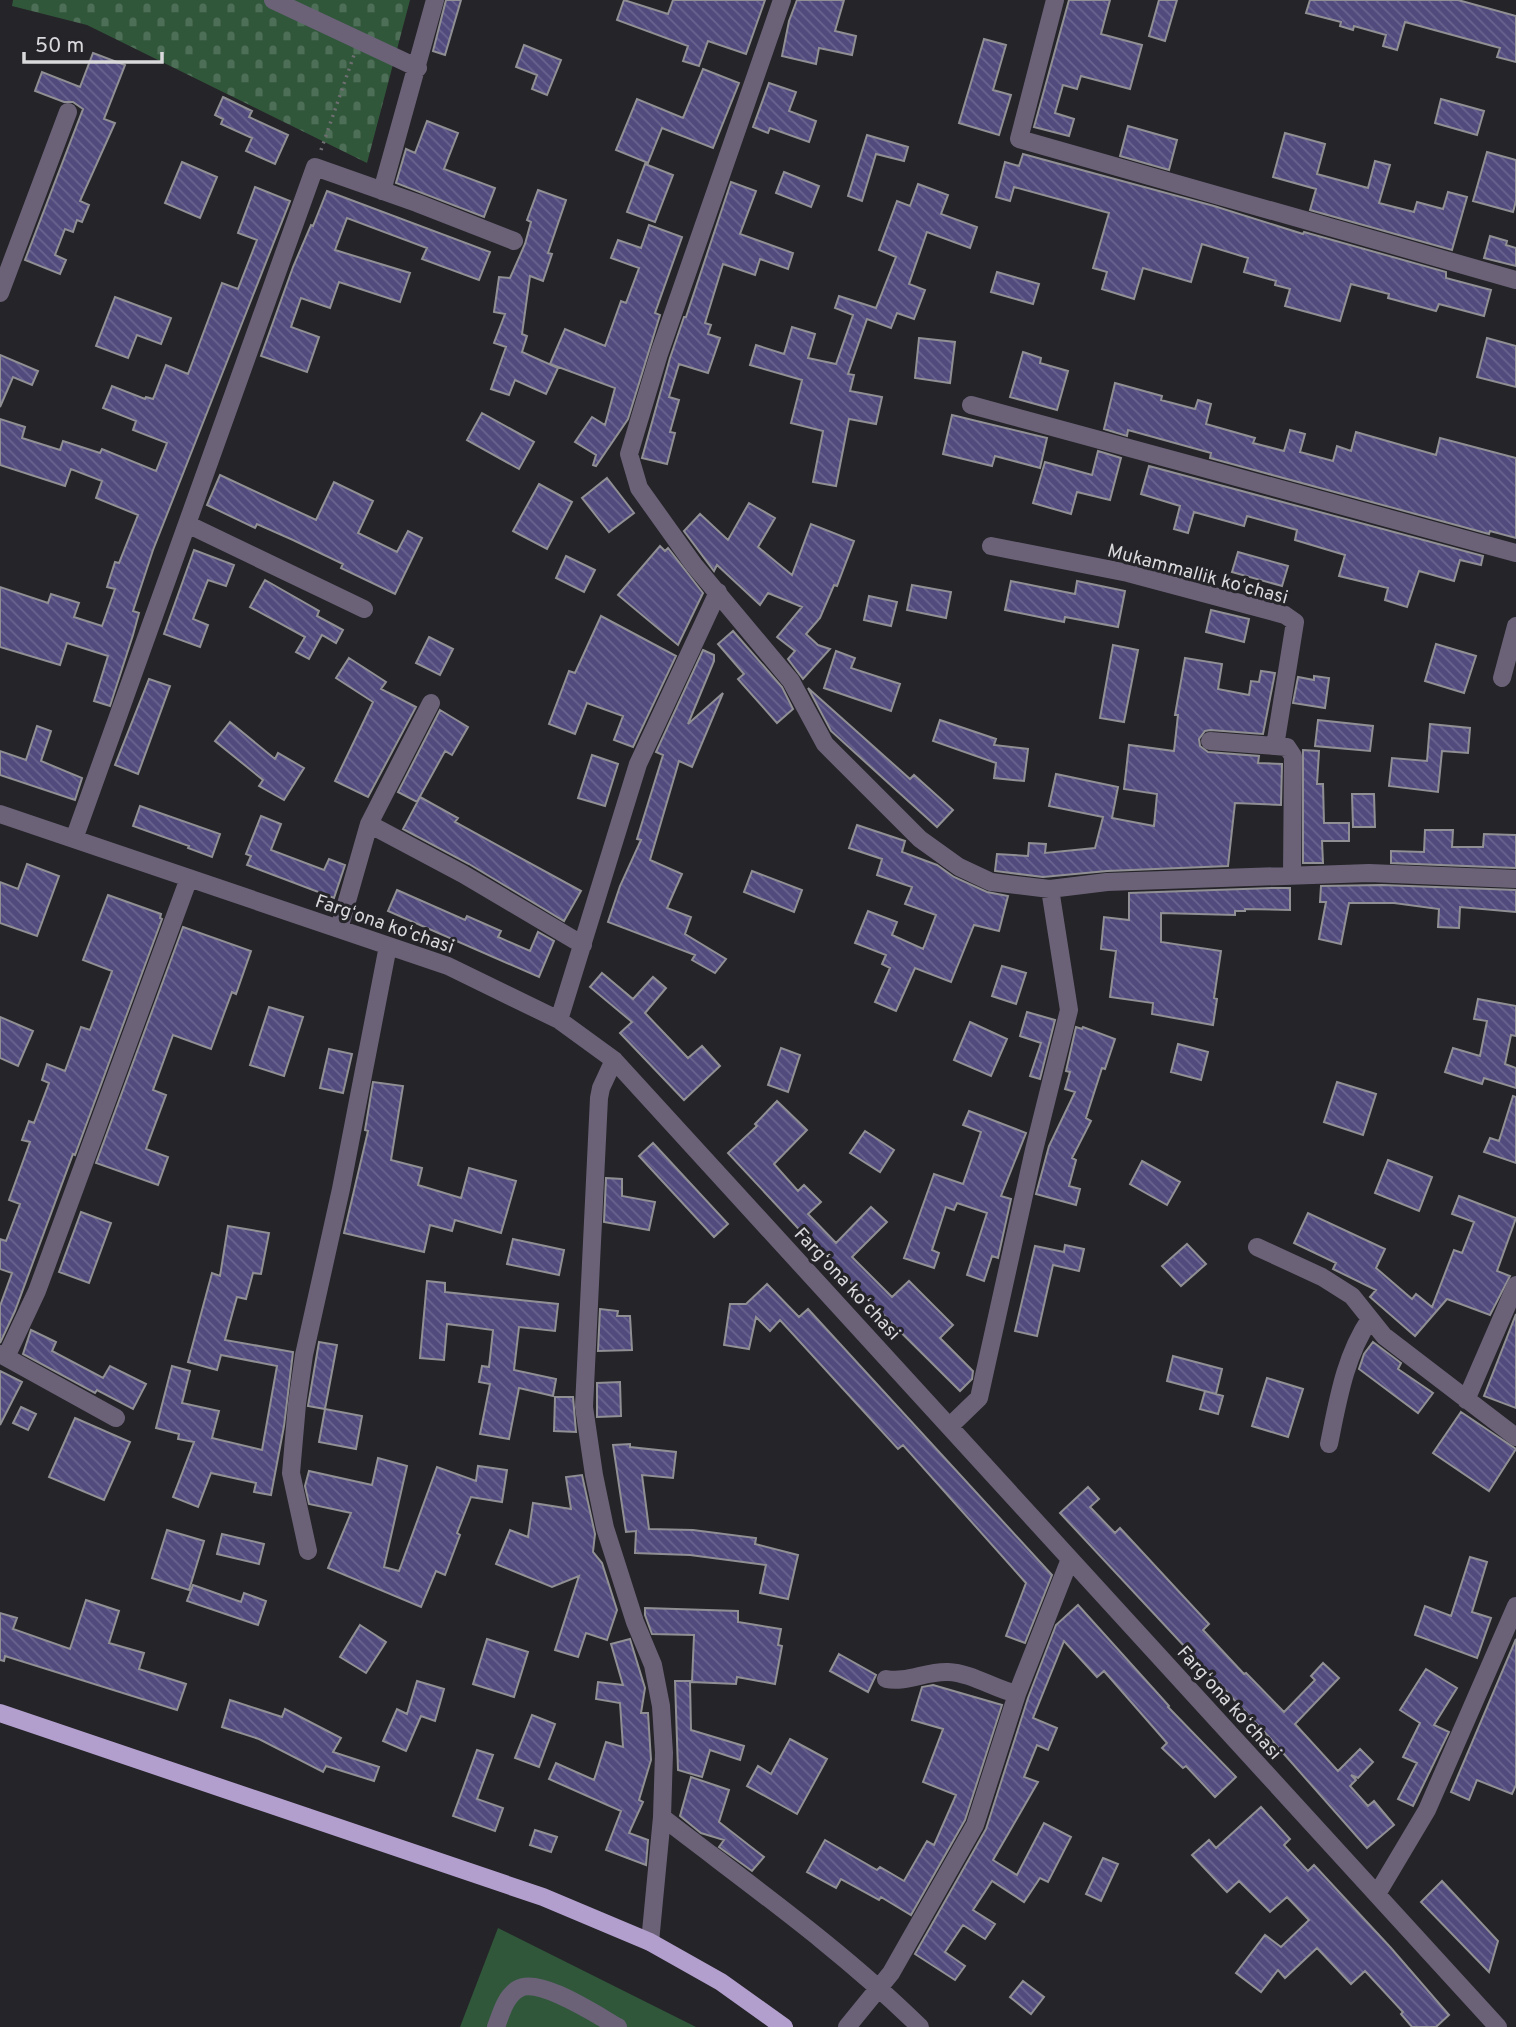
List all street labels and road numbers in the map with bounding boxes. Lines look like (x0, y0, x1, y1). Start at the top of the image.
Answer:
street label: Mukammallik koʻchasi (1105, 539, 1290, 611)
street label: Fargʻona koʻchasi (312, 890, 457, 960)
street label: Fargʻona koʻchasi (788, 1223, 905, 1346)
street label: Fargʻona koʻchasi (1171, 1641, 1286, 1765)

